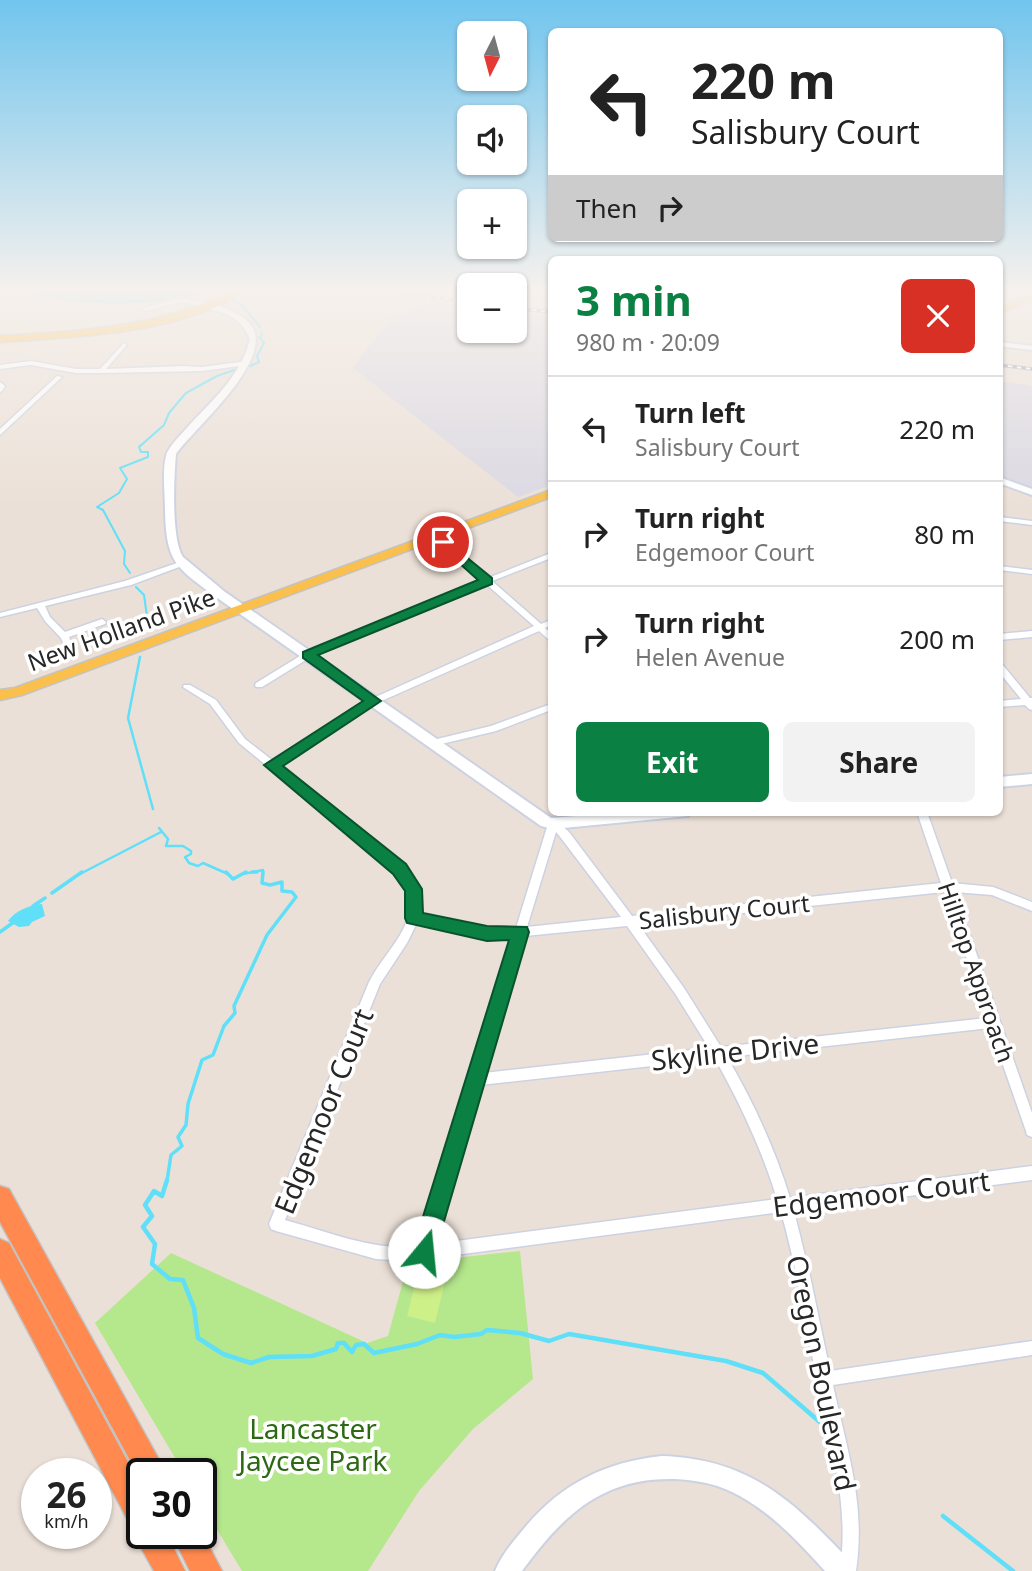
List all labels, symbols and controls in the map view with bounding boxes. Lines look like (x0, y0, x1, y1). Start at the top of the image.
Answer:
north arrow (457, 21, 527, 91)
map controls (457, 21, 527, 343)
text: 220 m (691, 47, 836, 113)
icon: left (576, 56, 667, 147)
button: sound (457, 105, 527, 175)
text: Salisbury Court (691, 110, 920, 153)
button: + (457, 189, 527, 259)
icon: right (651, 189, 689, 227)
text: Then (576, 190, 637, 226)
text: 3 min (576, 271, 692, 328)
button: − (457, 273, 527, 343)
button: close (901, 279, 975, 353)
text: 980 m · 20:09 (576, 326, 720, 358)
text: Turn left (635, 395, 746, 431)
icon: left (576, 410, 614, 448)
text: 220 m (899, 411, 975, 447)
text: Salisbury Court (635, 431, 799, 463)
text: Turn right (635, 500, 765, 536)
pin (413, 512, 473, 572)
icon: right (576, 515, 614, 553)
text: 80 m (914, 516, 975, 552)
icon: arrive (424, 523, 462, 561)
text: Edgemoor Court (635, 536, 814, 568)
street label: New Holland Pike (23, 580, 219, 678)
text: Turn right (635, 605, 765, 641)
icon: right (576, 620, 614, 658)
text: 200 m (899, 621, 975, 657)
text: Helen Avenue (635, 641, 785, 673)
button: Exit (576, 722, 769, 802)
button: Share (783, 722, 975, 802)
street label: Hilltop Approach (931, 877, 1023, 1067)
street label: Salisbury Court (637, 886, 811, 936)
street label: Edgemoor Court (264, 1003, 382, 1219)
street label: Skyline Drive (649, 1023, 821, 1079)
street label: Edgemoor Court (770, 1161, 992, 1225)
position arrow (387, 1215, 461, 1289)
street label: Oregon Boulevard (778, 1251, 866, 1495)
park label: Lancaster Jaycee Park (235, 1409, 388, 1479)
speed limit sign: 30 (126, 1458, 217, 1549)
text: 26 (46, 1471, 87, 1518)
text: km/h (44, 1509, 89, 1533)

